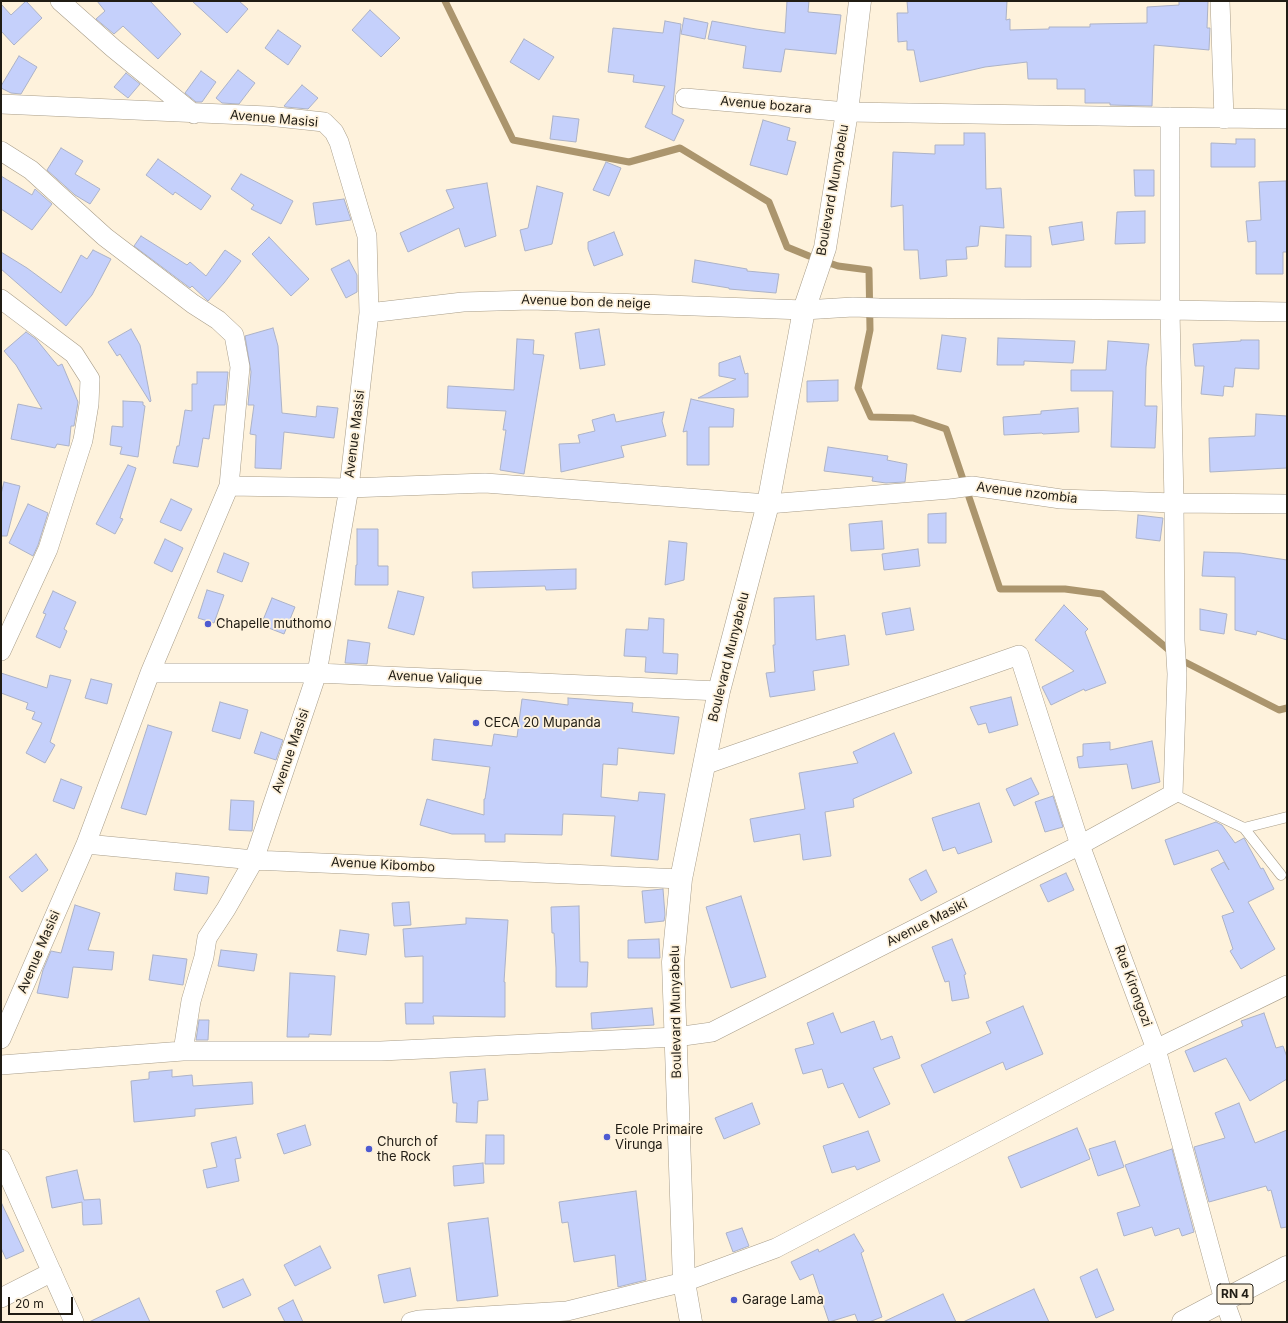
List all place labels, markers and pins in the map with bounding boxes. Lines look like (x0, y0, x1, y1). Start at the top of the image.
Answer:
place label: Chapelle muthomo (216, 616, 332, 632)
marker: Chapelle muthomo (203, 619, 213, 629)
place label: CECA 20 Mupanda (484, 715, 601, 731)
marker: CECA 20 Mupanda (471, 718, 481, 728)
place label: Ecole Primaire Virunga (615, 1122, 703, 1153)
marker: Ecole Primaire Virunga (602, 1132, 612, 1142)
place label: Church of the Rock (377, 1134, 438, 1165)
marker: Church of the Rock (364, 1144, 374, 1154)
place label: Garage Lama (742, 1292, 824, 1308)
marker: Garage Lama (729, 1295, 739, 1305)

